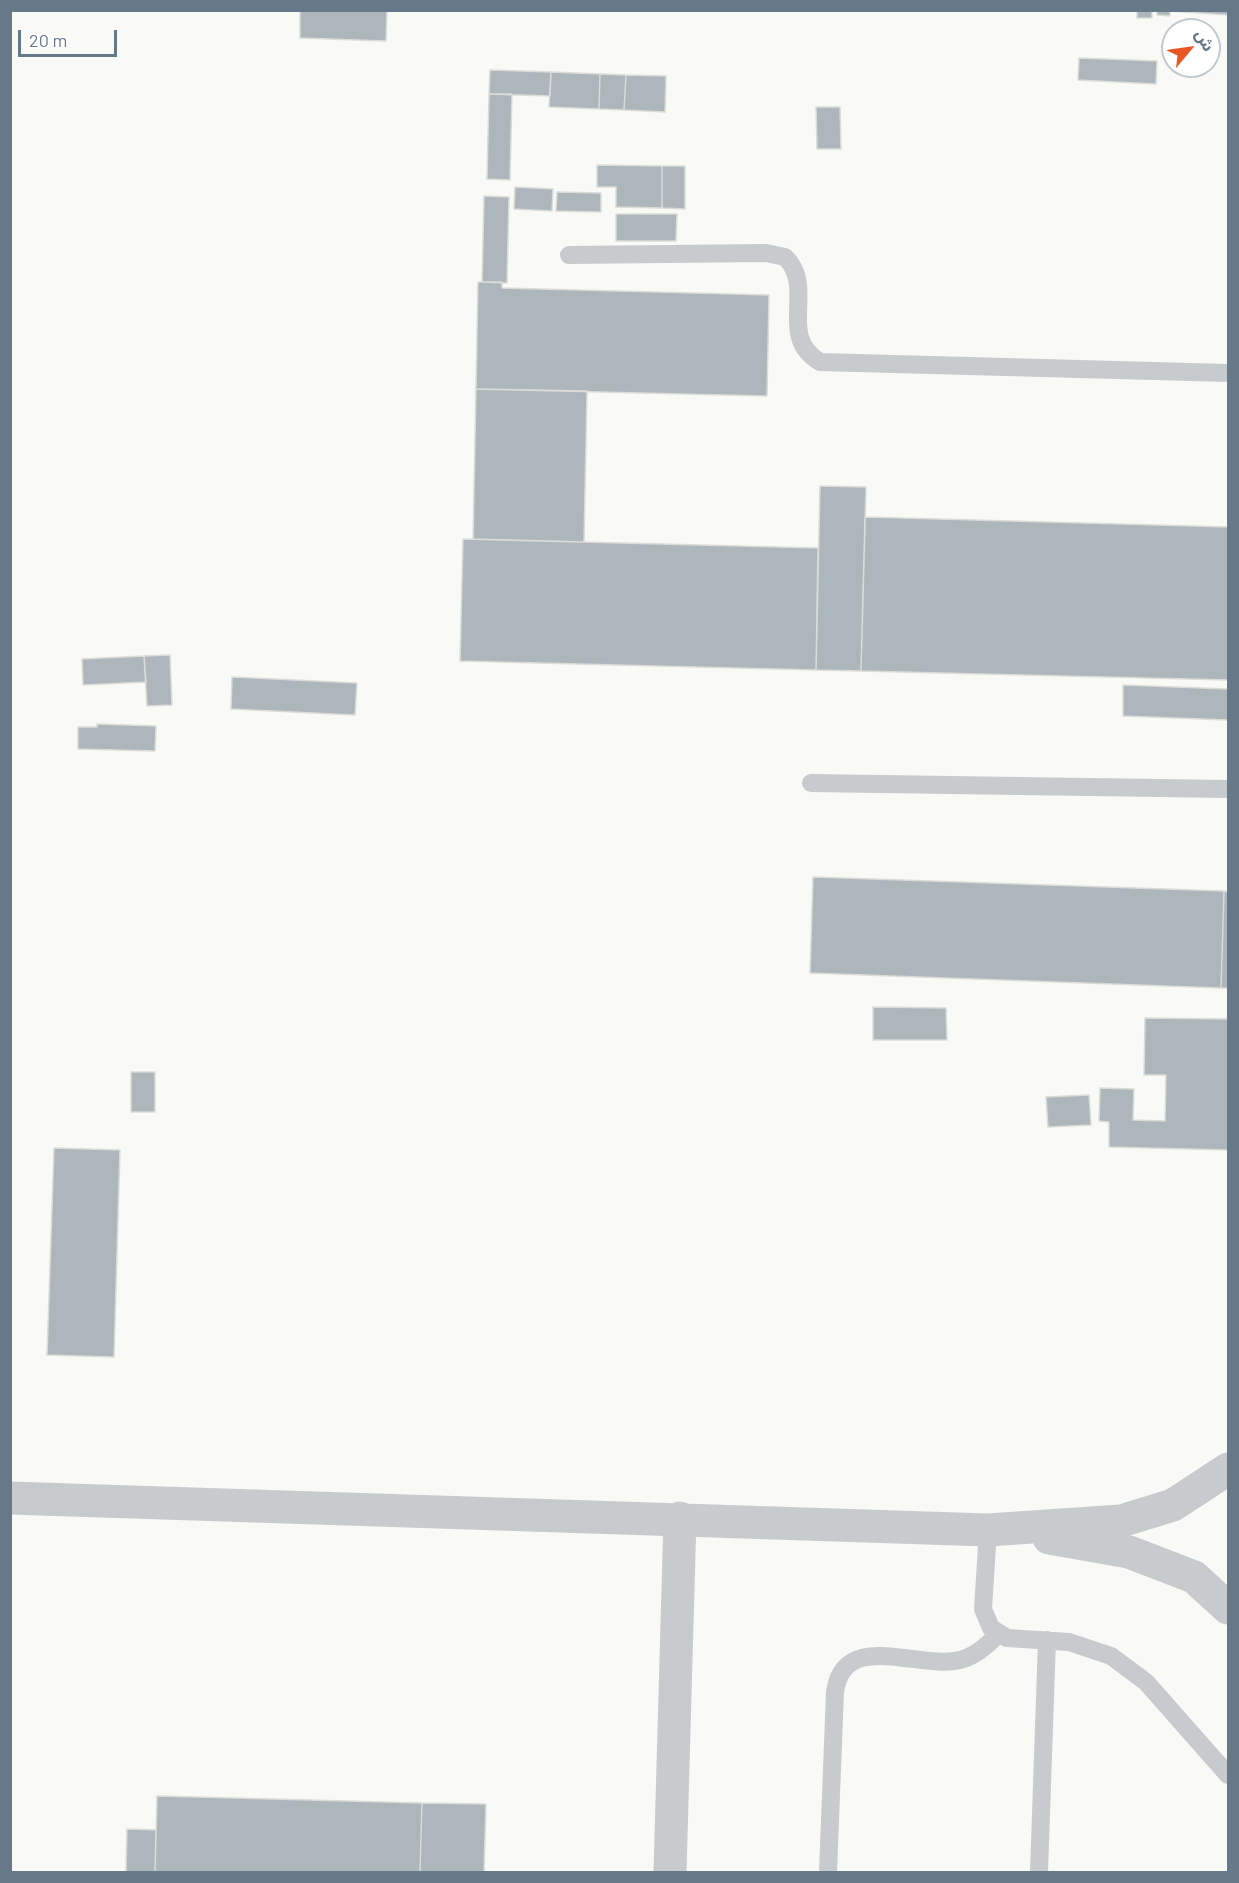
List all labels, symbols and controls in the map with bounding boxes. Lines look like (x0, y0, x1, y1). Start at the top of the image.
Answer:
scale bar (21, 18, 120, 56)
north arrow (1161, 18, 1221, 78)
text: ش (1192, 26, 1219, 54)
text: 20 m (29, 29, 67, 51)

